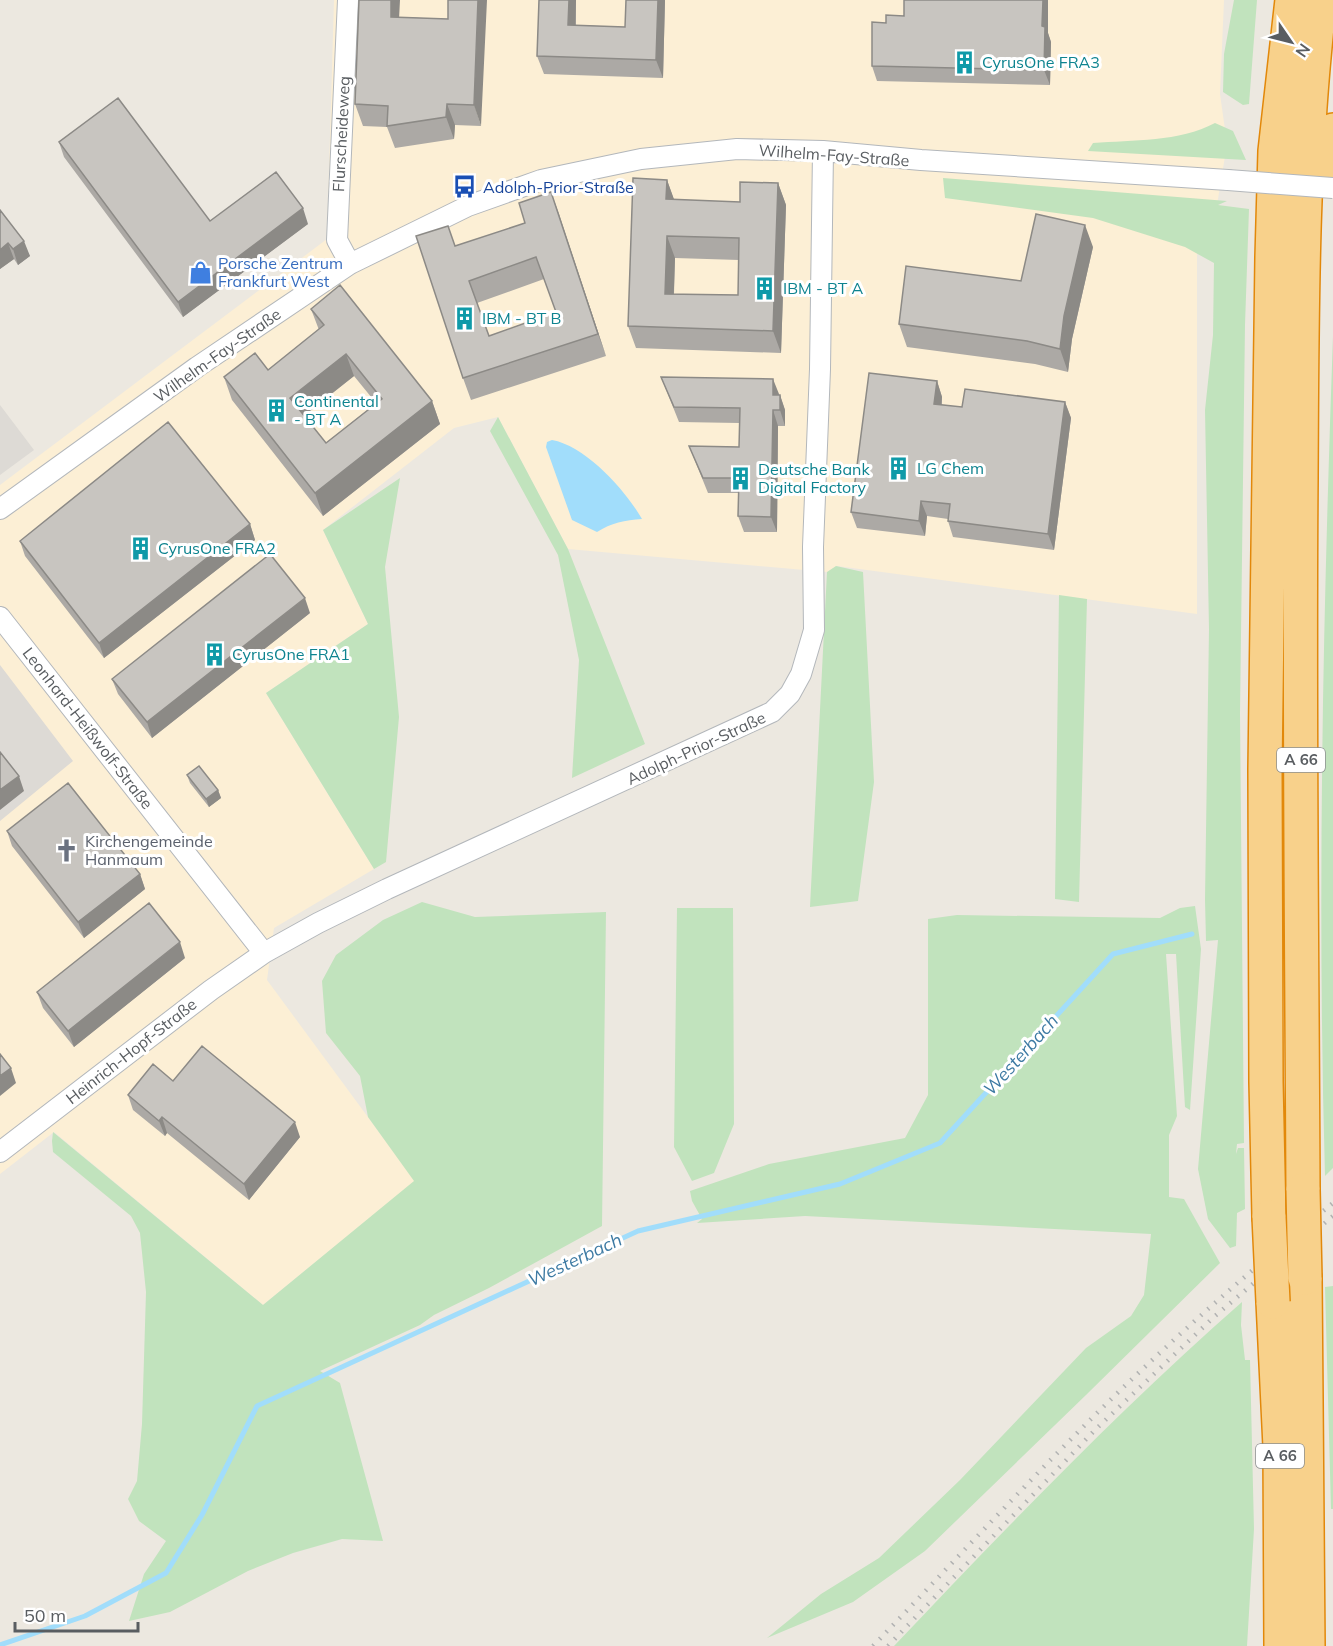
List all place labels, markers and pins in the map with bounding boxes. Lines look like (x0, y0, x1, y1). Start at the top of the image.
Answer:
building icon: CyrusOne FRA3 (951, 49, 977, 75)
place label: CyrusOne FRA3 (982, 52, 1100, 72)
bus stop icon: Adolph-Prior-Straße (452, 174, 478, 200)
place label: Adolph-Prior-Straße (483, 177, 634, 197)
place label: Porsche Zentrum Frankfurt West (218, 253, 343, 291)
shop icon: Porsche Zentrum Frankfurt West (187, 259, 213, 285)
building icon: IBM - BT A (752, 275, 778, 301)
place label: IBM - BT A (783, 278, 864, 298)
building icon: IBM - BT B (451, 305, 477, 331)
place label: IBM - BT B (482, 308, 561, 328)
place label: Continental - BT A (294, 391, 379, 429)
building icon: Continental - BT A (263, 397, 289, 423)
building icon: LG Chem (886, 455, 912, 481)
place label: LG Chem (917, 458, 984, 478)
place label: Deutsche Bank Digital Factory (758, 459, 870, 497)
building icon: Deutsche Bank Digital Factory (727, 465, 753, 491)
building icon: CyrusOne FRA2 (127, 535, 153, 561)
place label: CyrusOne FRA2 (158, 538, 276, 558)
building icon: CyrusOne FRA1 (201, 641, 227, 667)
place label: CyrusOne FRA1 (232, 644, 350, 664)
place label: Kirchengemeinde Hanmaum (85, 831, 213, 869)
church icon: Kirchengemeinde Hanmaum (54, 837, 80, 863)

